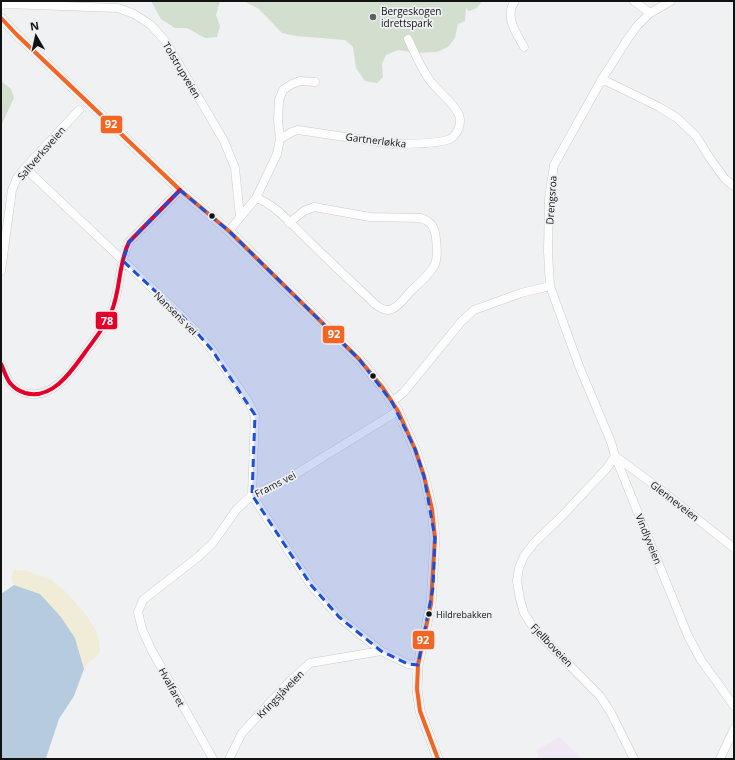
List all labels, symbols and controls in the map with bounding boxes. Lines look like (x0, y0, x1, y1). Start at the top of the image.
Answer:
place label: Bergeskogen idrettspark (381, 4, 441, 30)
marker: Bergeskogen idrettspark (368, 12, 378, 22)
north arrow (16, 16, 56, 56)
text: N (29, 18, 40, 34)
street label: Tolstrupveien (160, 39, 204, 101)
line badge: 92 (100, 115, 123, 134)
text: 92 (105, 116, 117, 131)
street label: Saltverksveien (14, 123, 68, 183)
street label: Gartnerløkka (345, 129, 407, 151)
street label: Drengsroa (542, 175, 560, 225)
unlabelled marker (207, 211, 217, 221)
street label: Nansens vei (151, 288, 201, 338)
line badge: 78 (95, 311, 118, 330)
text: 78 (101, 313, 113, 328)
line badge: 92 (322, 325, 345, 344)
text: 92 (328, 326, 340, 341)
unlabelled marker (368, 371, 378, 381)
street label: Frams vei (252, 468, 298, 500)
street label: Glenneveien (648, 478, 702, 524)
street label: Vindlyveien (633, 512, 665, 566)
place label: Hildrebakken (436, 608, 492, 621)
marker: Hildrebakken (424, 609, 434, 619)
street label: Fjellboveien (528, 620, 576, 670)
line badge: 92 (412, 630, 435, 650)
text: 92 (417, 632, 429, 647)
street label: Hvalfaret (156, 665, 189, 709)
street label: Kringsjåveien (253, 667, 307, 721)

